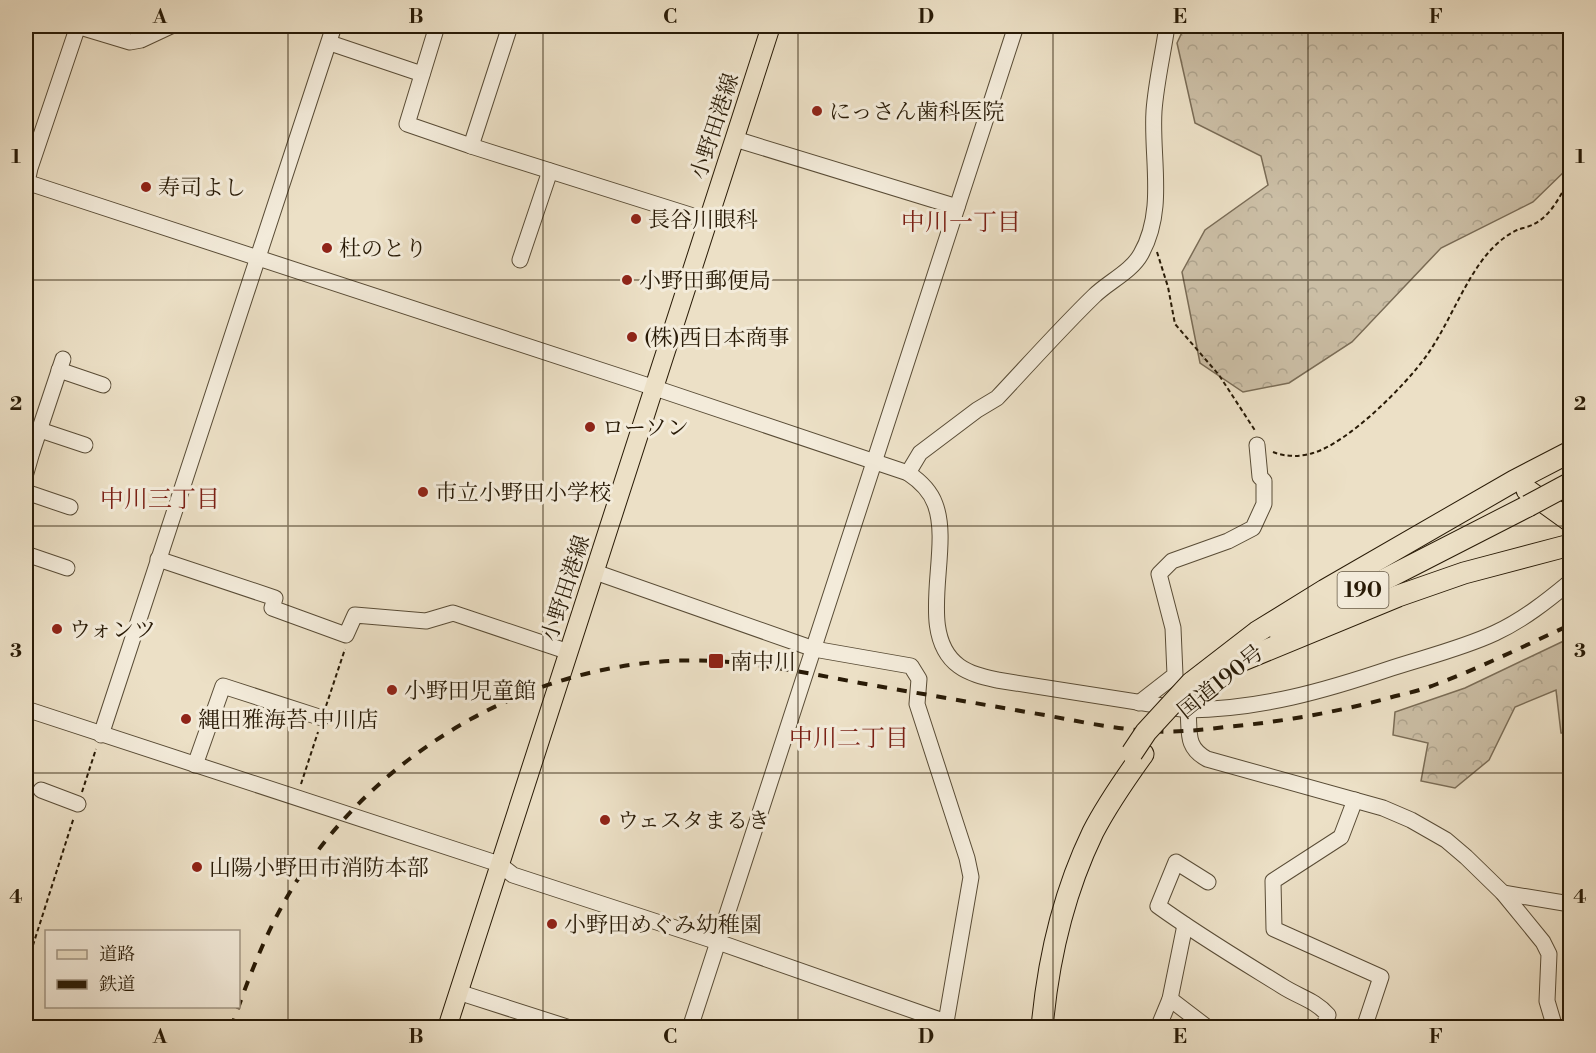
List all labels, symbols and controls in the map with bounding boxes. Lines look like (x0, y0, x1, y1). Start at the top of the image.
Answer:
text: A (152, 5, 168, 30)
text: B (408, 5, 424, 30)
text: C (663, 5, 677, 30)
text: D (918, 5, 934, 30)
text: E (1173, 5, 1187, 30)
text: F (1429, 5, 1443, 30)
street label: 小野田港線 (686, 70, 745, 183)
place label: にっさん歯科医院 (829, 99, 1005, 126)
marker: にっさん歯科医院 (810, 104, 824, 118)
text: 1 (11, 145, 21, 170)
text: 1 (1575, 145, 1585, 170)
place label: 寿司よし (158, 175, 246, 202)
marker: 寿司よし (139, 180, 153, 194)
place label: 長谷川眼科 (648, 207, 758, 234)
district label: 中川一丁目 (901, 208, 1021, 238)
marker: 長谷川眼科 (629, 212, 643, 226)
place label: 杜のとり (339, 236, 427, 263)
marker: 杜のとり (320, 241, 334, 255)
place label: 小野田郵便局 (639, 268, 771, 295)
marker: 小野田郵便局 (620, 273, 634, 287)
place label: (株)西日本商事 (644, 325, 790, 352)
marker: (株)西日本商事 (625, 330, 639, 344)
text: 2 (10, 392, 22, 417)
text: 2 (1574, 392, 1586, 417)
place label: ローソン (602, 415, 689, 442)
marker: ローソン (583, 420, 597, 434)
place label: 市立小野田小学校 (435, 480, 611, 507)
district label: 中川三丁目 (100, 485, 220, 515)
marker: 市立小野田小学校 (416, 485, 430, 499)
street label: 小野田港線 (537, 532, 596, 645)
road number: 190 (1338, 572, 1388, 608)
place label: ウォンツ (69, 617, 156, 644)
marker: ウォンツ (50, 622, 64, 636)
text: 3 (10, 639, 22, 664)
street label: 国道190号 (1173, 639, 1269, 725)
text: 3 (1574, 639, 1586, 664)
place label: 南中川 (730, 649, 796, 676)
marker: 南中川 (707, 652, 725, 670)
place label: 小野田児童館 (404, 678, 536, 705)
marker: 小野田児童館 (385, 683, 399, 697)
place label: 縄田雅海苔 中川店 (198, 707, 379, 734)
marker: 縄田雅海苔 中川店 (179, 712, 193, 726)
district label: 中川二丁目 (789, 724, 909, 754)
place label: ウェスタまるき (617, 808, 770, 835)
marker: ウェスタまるき (598, 813, 612, 827)
place label: 山陽小野田市消防本部 (209, 855, 429, 882)
marker: 山陽小野田市消防本部 (190, 860, 204, 874)
text: 4 (9, 885, 23, 910)
text: 4 (1573, 885, 1587, 910)
place label: 小野田めぐみ幼稚園 (564, 912, 762, 939)
marker: 小野田めぐみ幼稚園 (545, 917, 559, 931)
legend (45, 930, 240, 1008)
text: 道路 (99, 943, 135, 966)
text: 鉄道 (99, 973, 135, 996)
text: A (152, 1025, 168, 1050)
text: B (408, 1025, 424, 1050)
text: C (663, 1025, 677, 1050)
text: D (918, 1025, 934, 1050)
text: E (1173, 1025, 1187, 1050)
text: F (1429, 1025, 1443, 1050)

